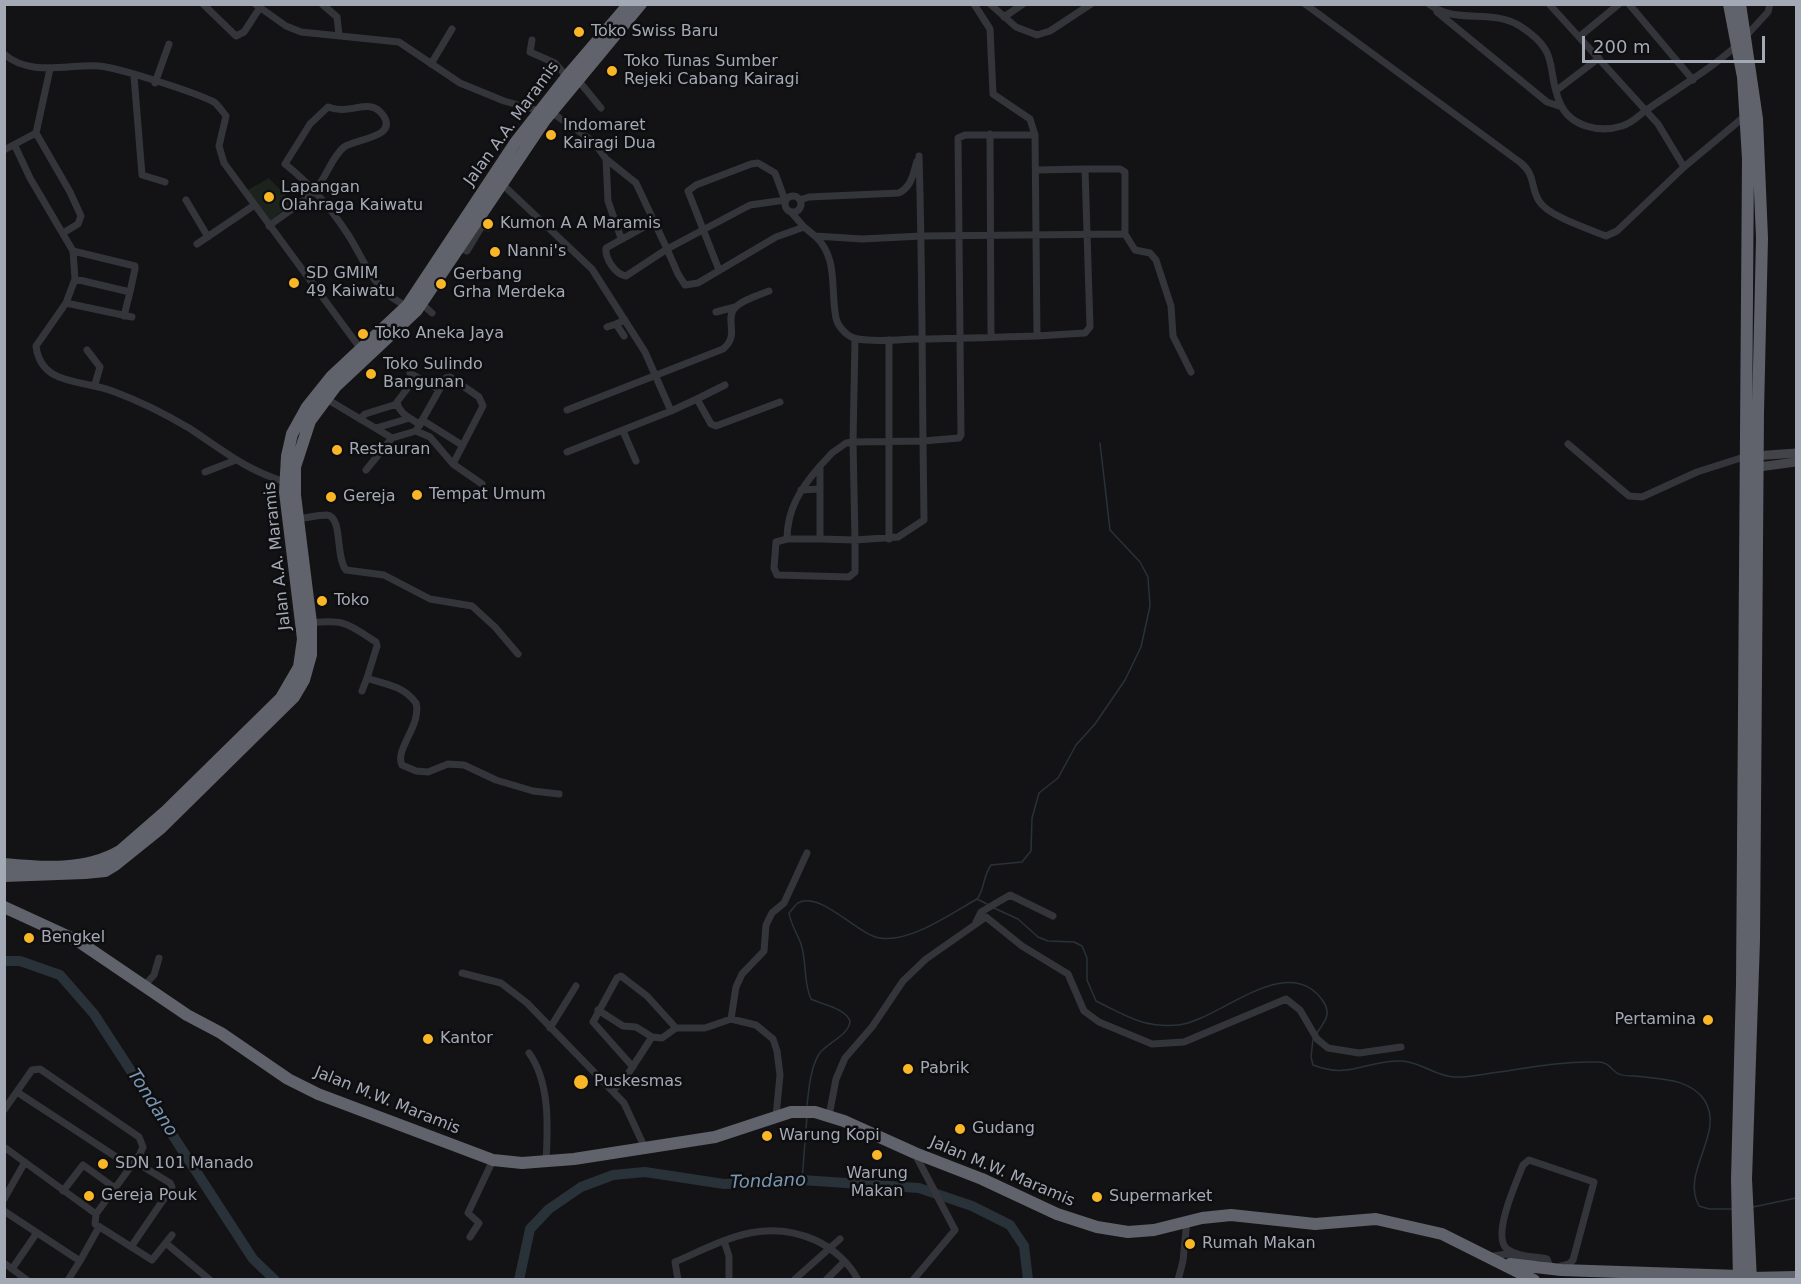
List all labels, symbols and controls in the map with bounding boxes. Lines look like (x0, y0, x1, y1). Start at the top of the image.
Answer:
place label: Toko Swiss Baru (591, 22, 718, 42)
scale bar (1585, 24, 1768, 62)
marker: Toko Swiss Baru (572, 25, 586, 39)
text: 200 m (1593, 36, 1651, 57)
place label: Toko Tunas Sumber Rejeki Cabang Kairagi (624, 52, 799, 90)
street label: Jalan A.A. Maramis (460, 58, 564, 190)
marker: Toko Tunas Sumber Rejeki Cabang Kairagi (605, 64, 619, 78)
place label: Indomaret Kairagi Dua (563, 116, 656, 154)
marker: Indomaret Kairagi Dua (544, 128, 558, 142)
place label: Lapangan Olahraga Kaiwatu (281, 178, 423, 216)
marker: Lapangan Olahraga Kaiwatu (262, 190, 276, 204)
place label: Kumon A A Maramis (500, 214, 661, 234)
marker: Kumon A A Maramis (481, 217, 495, 231)
place label: Nanni's (507, 242, 566, 262)
marker: Nanni's (488, 245, 502, 259)
place label: SD GMIM 49 Kaiwatu (306, 264, 395, 302)
place label: Gerbang Grha Merdeka (453, 265, 565, 303)
marker: SD GMIM 49 Kaiwatu (287, 276, 301, 290)
marker: Gerbang Grha Merdeka (434, 277, 448, 291)
place label: Toko Aneka Jaya (375, 324, 504, 344)
marker: Toko Aneka Jaya (356, 327, 370, 341)
place label: Toko Sulindo Bangunan (383, 355, 483, 393)
marker: Toko Sulindo Bangunan (364, 367, 378, 381)
place label: Restauran (349, 440, 430, 460)
marker: Restauran (330, 443, 344, 457)
street label: Jalan A.A. Maramis (261, 481, 295, 631)
place label: Tempat Umum (429, 485, 546, 505)
place label: Gereja (343, 487, 396, 507)
marker: Tempat Umum (410, 488, 424, 502)
marker: Gereja (324, 490, 338, 504)
place label: Toko (334, 591, 369, 611)
marker: Toko (315, 594, 329, 608)
place label: Bengkel (41, 928, 105, 948)
marker: Bengkel (22, 931, 36, 945)
place label: Pertamina (1614, 1010, 1696, 1030)
marker: Pertamina (1701, 1013, 1715, 1027)
place label: Kantor (440, 1029, 493, 1049)
marker: Kantor (421, 1032, 435, 1046)
place label: Pabrik (920, 1059, 969, 1079)
marker: Pabrik (901, 1062, 915, 1076)
street label: Jalan M.W. Maramis (311, 1063, 463, 1139)
water label: Tondano (122, 1065, 182, 1141)
place label: Puskesmas (594, 1072, 682, 1092)
marker: Puskesmas (572, 1073, 590, 1091)
place label: Gudang (972, 1119, 1035, 1139)
marker: Gudang (953, 1122, 967, 1136)
place label: Warung Kopi (779, 1126, 880, 1146)
marker: Warung Kopi (760, 1129, 774, 1143)
street label: Jalan M.W. Maramis (927, 1133, 1077, 1211)
marker: Warung Makan (870, 1148, 884, 1162)
place label: SDN 101 Manado (115, 1154, 254, 1174)
marker: SDN 101 Manado (96, 1157, 110, 1171)
place label: Warung Makan (846, 1164, 908, 1202)
water label: Tondano (730, 1170, 806, 1194)
place label: Gereja Pouk (101, 1186, 197, 1206)
place label: Supermarket (1109, 1187, 1212, 1207)
marker: Gereja Pouk (82, 1189, 96, 1203)
marker: Supermarket (1090, 1190, 1104, 1204)
place label: Rumah Makan (1202, 1234, 1316, 1254)
marker: Rumah Makan (1183, 1237, 1197, 1251)

